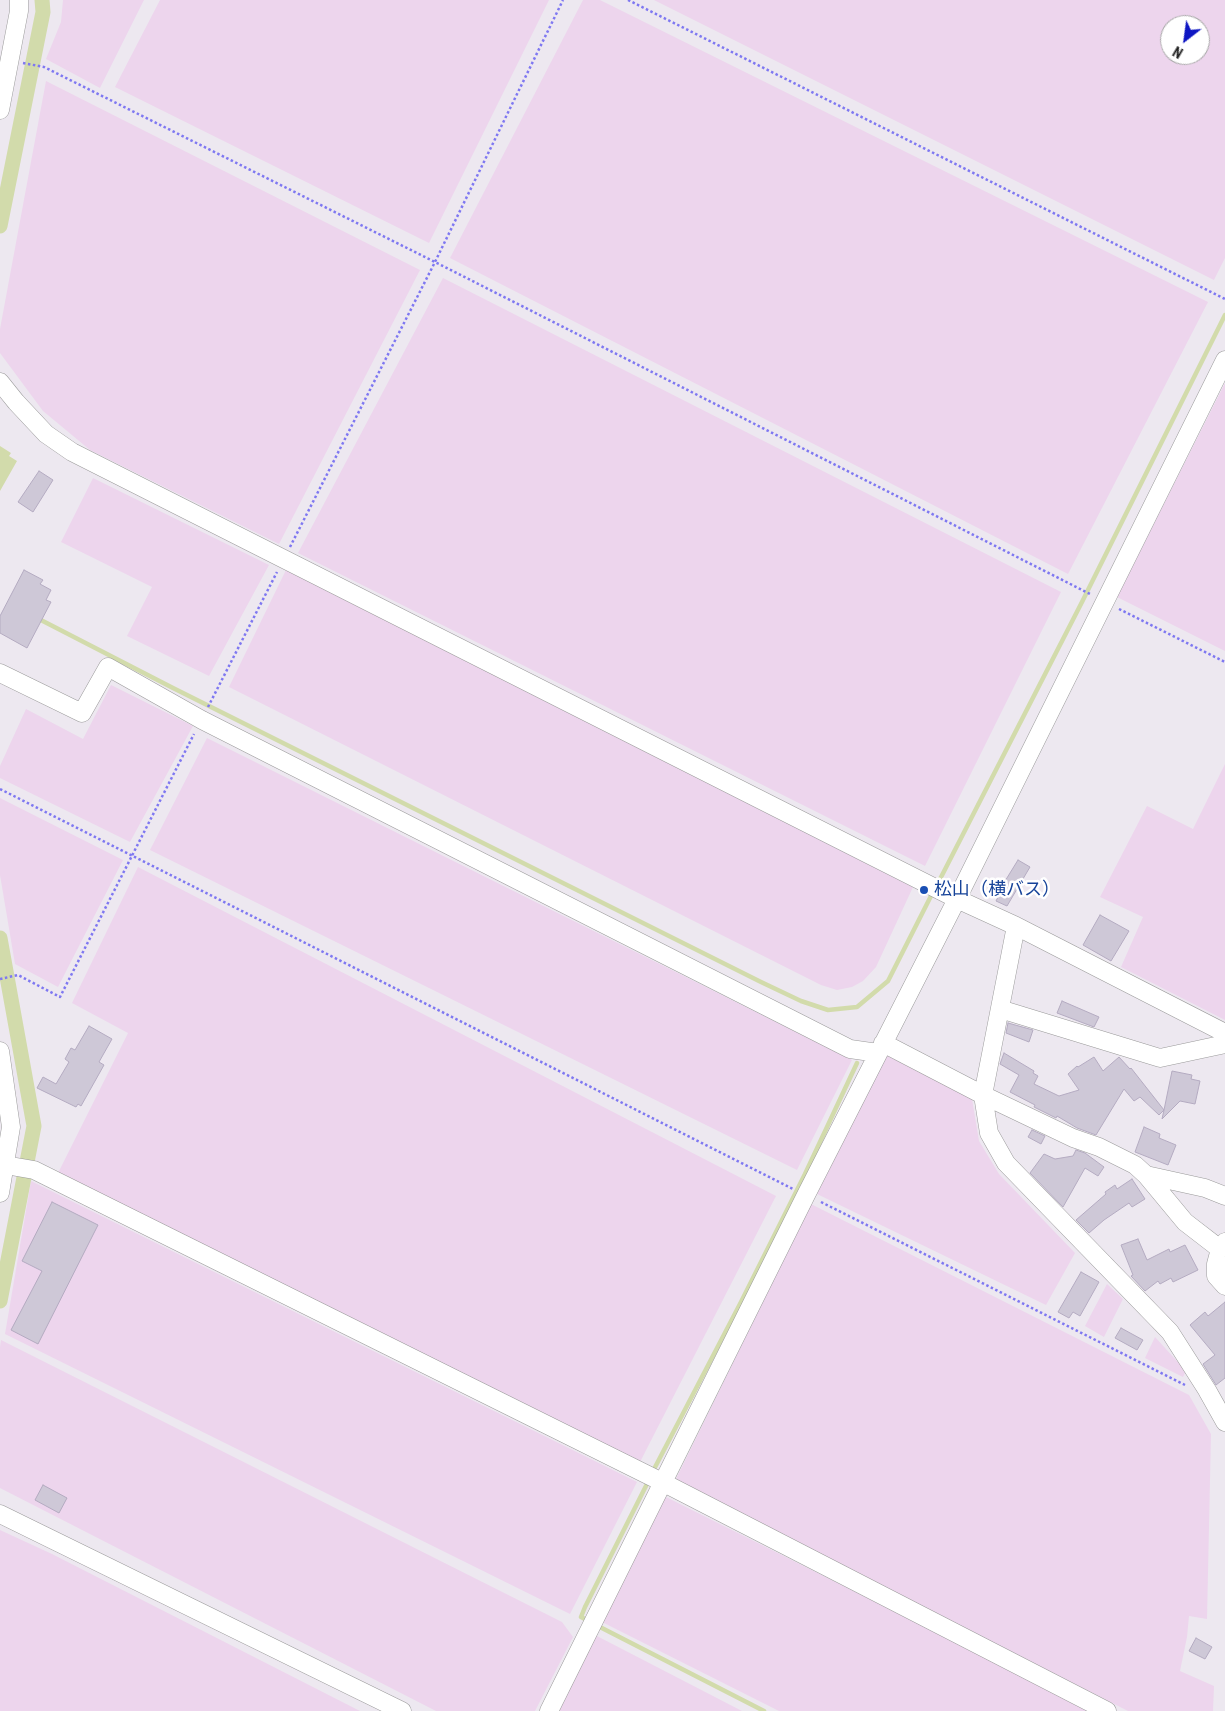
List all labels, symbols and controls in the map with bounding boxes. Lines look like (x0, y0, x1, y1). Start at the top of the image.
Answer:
north arrow (1160, 15, 1210, 65)
text: N (1170, 43, 1186, 61)
place label: 松山（横バス） (934, 879, 1060, 901)
marker: 松山（横バス） (918, 884, 930, 896)

